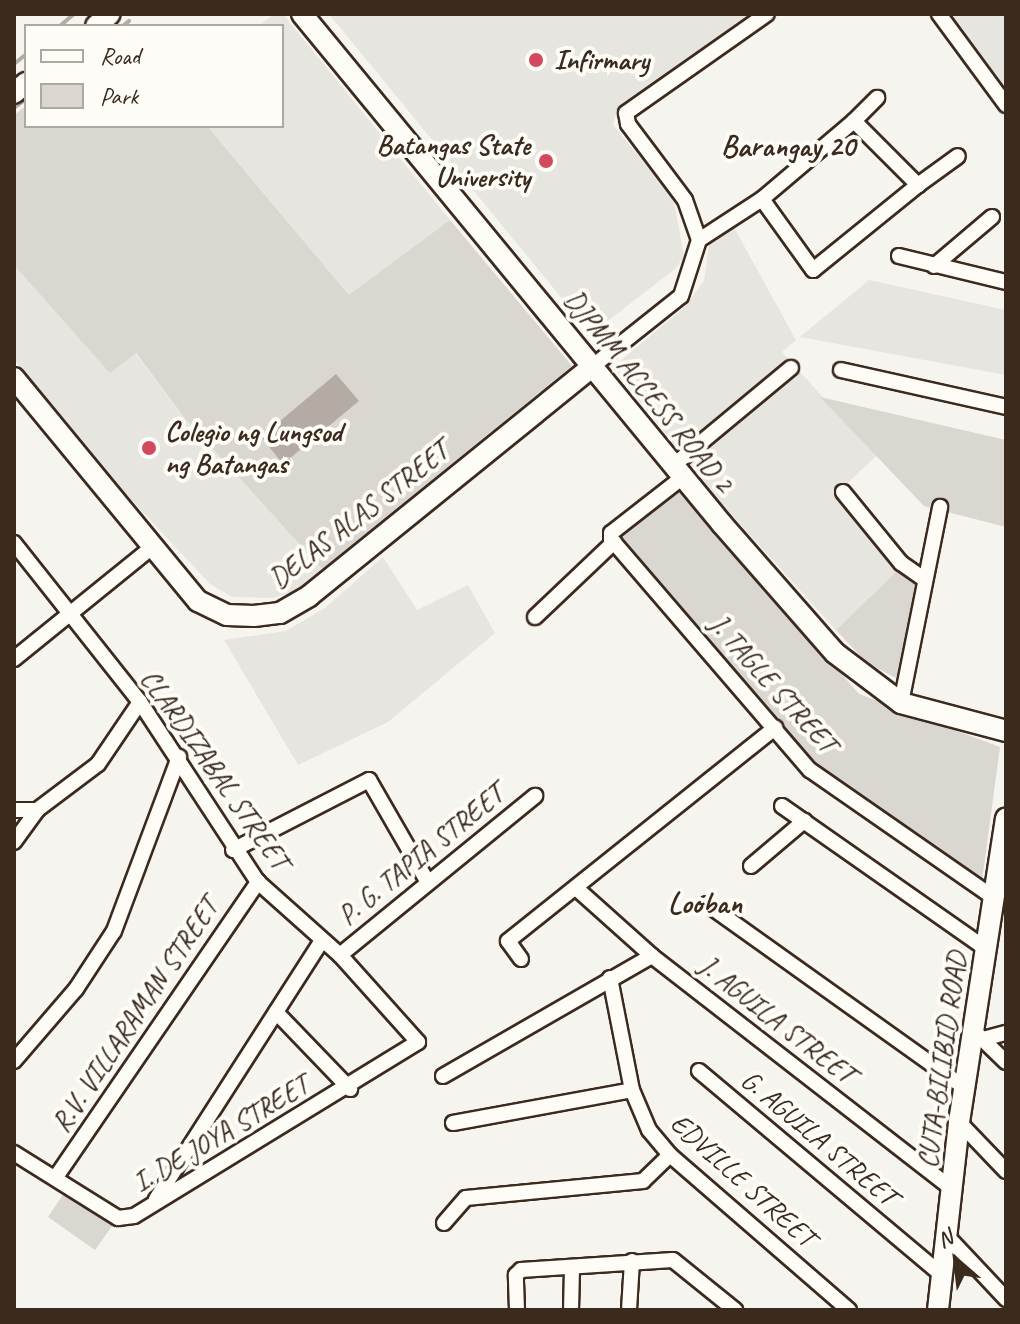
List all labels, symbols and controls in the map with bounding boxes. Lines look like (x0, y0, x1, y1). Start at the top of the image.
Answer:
legend (24, 24, 284, 128)
text: Road (100, 41, 140, 71)
place label: Infirmary (554, 43, 649, 77)
marker: Infirmary (525, 49, 547, 71)
text: Park (100, 81, 138, 111)
place label: Batangas State University (376, 128, 530, 194)
district label: Barangay 20 (721, 128, 855, 164)
marker: Batangas State University (537, 152, 555, 170)
street label: DJPMM ACCESS ROAD 2 (557, 283, 741, 499)
place label: Colegio ng Lungsod ng Batangas (165, 415, 341, 481)
street label: DELAS ALAS STREET (262, 434, 456, 596)
marker: Colegio ng Lungsod ng Batangas (140, 439, 158, 457)
street label: J. TAGLE STREET (702, 608, 844, 760)
street label: CLARDIZABAL STREET (134, 663, 296, 875)
street label: P. G. TAPIA STREET (331, 778, 511, 932)
district label: Looban (668, 885, 742, 921)
street label: R.V. VILLARAMAN STREET (44, 891, 226, 1139)
street label: J. AGUILA STREET (692, 949, 862, 1091)
street label: CUTA-BILIBID ROAD (910, 950, 974, 1170)
street label: G. AGUILA STREET (734, 1063, 904, 1213)
street label: I. DE JOYA STREET (128, 1069, 314, 1199)
street label: EDVILLE STREET (664, 1106, 822, 1254)
north arrow (916, 1220, 996, 1300)
text: N (932, 1223, 957, 1254)

